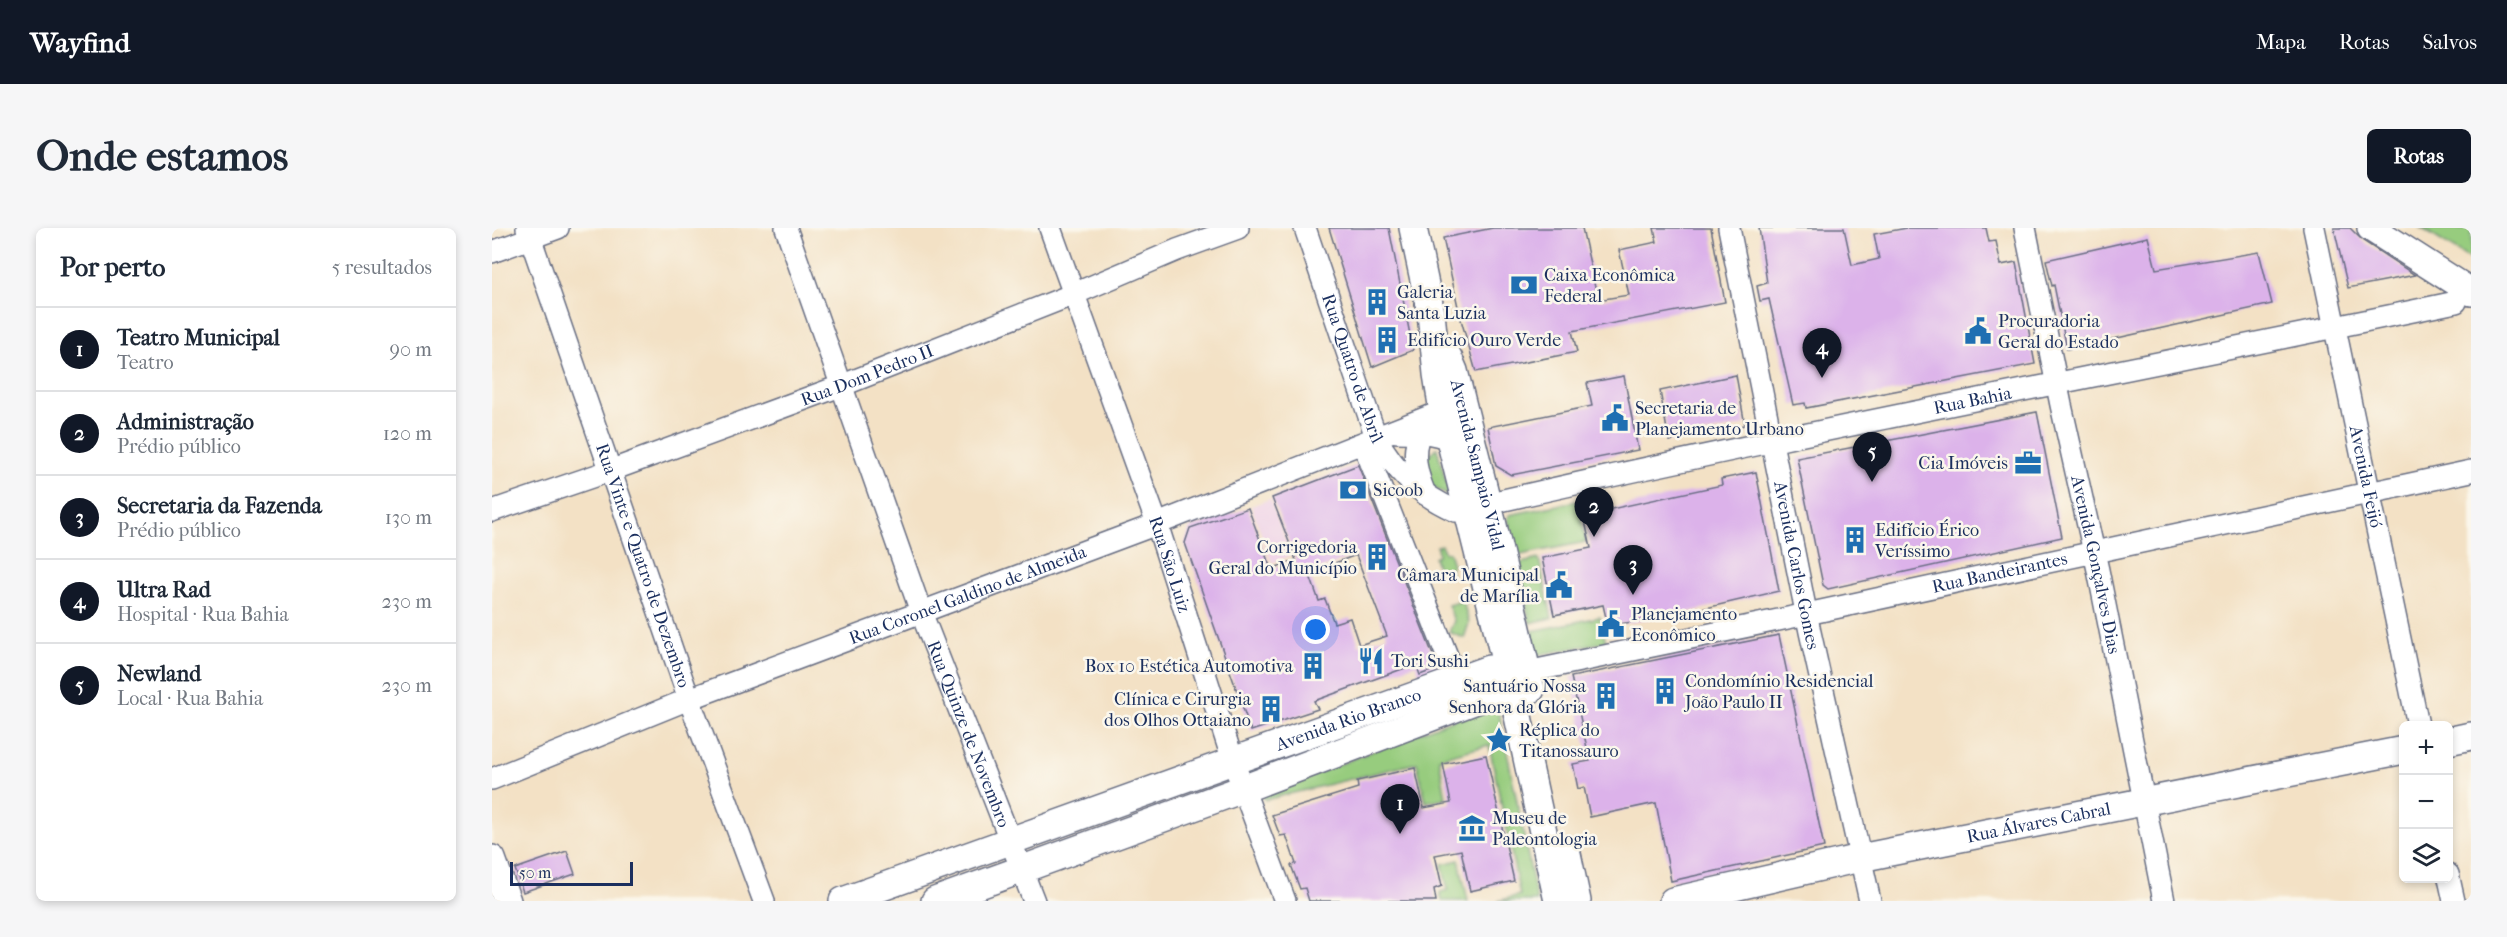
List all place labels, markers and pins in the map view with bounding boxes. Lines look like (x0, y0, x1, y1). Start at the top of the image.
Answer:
place label: Caixa Econômica Federal (1544, 265, 1676, 307)
bank icon: Caixa Econômica Federal (1509, 270, 1539, 300)
place label: Galeria Santa Luzia (1397, 282, 1487, 324)
building icon: Galeria Santa Luzia (1362, 287, 1392, 317)
place label: Procuradoria Geral do Estado (1998, 311, 2119, 353)
public building icon: Procuradoria Geral do Estado (1963, 316, 1993, 346)
building icon: Edifício Ouro Verde (1372, 325, 1402, 355)
pin: 4 (1802, 328, 1842, 378)
place label: Edifício Ouro Verde (1407, 330, 1561, 351)
place label: Secretaria de Planejamento Urbano (1635, 398, 1804, 440)
public building icon: Secretaria de Planejamento Urbano (1600, 403, 1630, 433)
pin: 5 (1852, 432, 1892, 482)
office icon: Cia Imóveis (2013, 448, 2043, 478)
place label: Cia Imóveis (1918, 453, 2008, 474)
bank icon: Sicoob (1338, 475, 1368, 505)
place label: Sicoob (1373, 480, 1423, 501)
pin: 2 (1574, 488, 1614, 537)
place label: Edifício Érico Veríssimo (1874, 519, 1979, 562)
building icon: Edifício Érico Veríssimo (1840, 525, 1870, 555)
place label: Corrigedoria Geral do Município (1208, 537, 1358, 579)
building icon: Corrigedoria Geral do Município (1362, 542, 1392, 572)
pin: 3 (1614, 546, 1652, 595)
place label: Câmara Municipal de Marília (1397, 565, 1540, 607)
public building icon: Câmara Municipal de Marília (1544, 570, 1574, 600)
place label: Planejamento Econômico (1631, 604, 1737, 646)
public building icon: Planejamento Econômico (1596, 609, 1626, 639)
restaurant icon: Tori Sushi (1356, 646, 1386, 676)
building icon: Box 10 Estética Automotiva (1298, 651, 1328, 681)
place label: Tori Sushi (1391, 651, 1469, 672)
place label: Box 10 Estética Automotiva (1085, 656, 1294, 677)
place label: Condomínio Residencial João Paulo II (1683, 671, 1873, 713)
place label: Santuário Nossa Senhora da Glória (1449, 676, 1587, 718)
building icon: Condomínio Residencial João Paulo II (1650, 676, 1680, 706)
building icon: Santuário Nossa Senhora da Glória (1591, 681, 1621, 711)
place label: Clínica e Cirurgia dos Olhos Ottaiano (1104, 689, 1252, 731)
building icon: Clínica e Cirurgia dos Olhos Ottaiano (1256, 694, 1286, 724)
place label: Réplica do Titanossauro (1519, 720, 1619, 762)
place icon: Réplica do Titanossauro (1484, 725, 1514, 755)
pin: 1 (1380, 784, 1420, 834)
place label: Museu de Paleontologia (1492, 808, 1597, 850)
museum icon: Museu de Paleontologia (1457, 813, 1487, 843)

